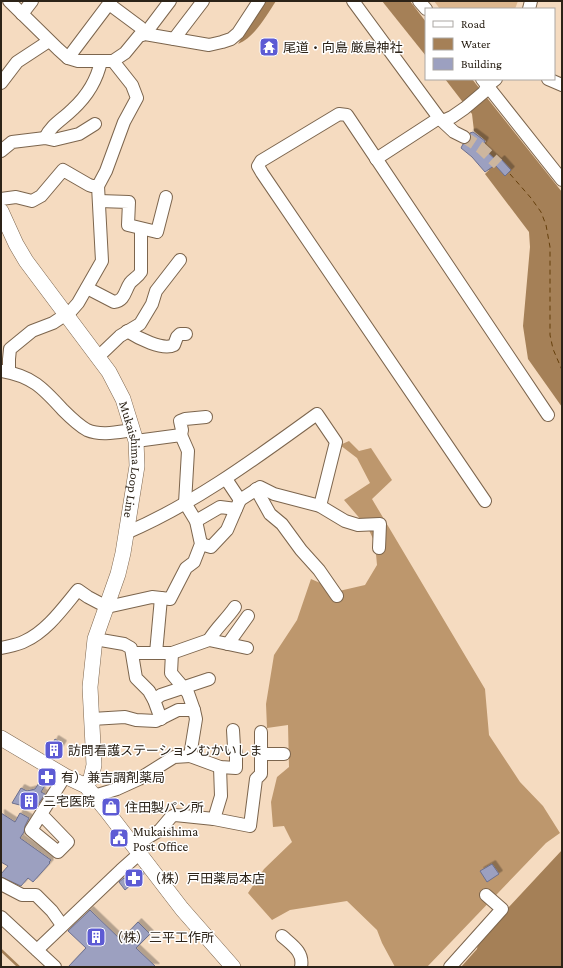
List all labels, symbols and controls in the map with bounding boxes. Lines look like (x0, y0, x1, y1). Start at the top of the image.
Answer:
legend (425, 8, 555, 80)
text: Road (461, 17, 486, 31)
temple icon: 尾道・向島 厳島神社 (258, 36, 280, 58)
text: Water (461, 37, 491, 51)
place label: 尾道・向島 厳島神社 (283, 40, 402, 55)
text: Building (461, 57, 502, 71)
street label: Mukaishima Loop Line (117, 399, 145, 519)
building icon: 訪問看護ステーションむかいしま (43, 739, 65, 761)
place label: 訪問看護ステーションむかいしま (68, 743, 263, 758)
pharmacy icon: 有）兼吉調剤薬局 (36, 766, 58, 788)
place label: 有）兼吉調剤薬局 (61, 770, 165, 785)
building icon: 三宅医院 (18, 790, 40, 812)
place label: 三宅医院 (43, 794, 95, 809)
shop icon: 住田製パン所 (100, 796, 122, 818)
place label: 住田製パン所 (125, 800, 204, 815)
place label: Mukaishima Post Office (133, 824, 198, 854)
public building icon: Mukaishima Post Office (108, 827, 130, 849)
pharmacy icon: （株）戸田薬局本店 (123, 867, 145, 889)
place label: （株）戸田薬局本店 (148, 871, 265, 886)
building icon: （株）三平工作所 (85, 926, 107, 948)
place label: （株）三平工作所 (110, 930, 214, 945)

